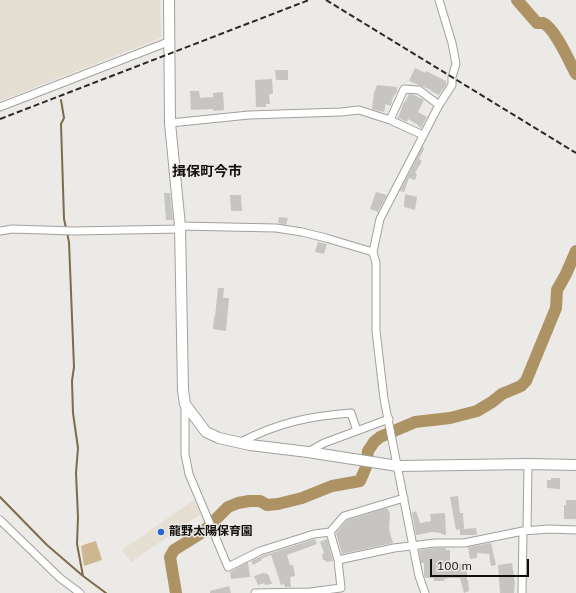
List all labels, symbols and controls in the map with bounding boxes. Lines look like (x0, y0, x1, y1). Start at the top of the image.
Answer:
district label: 揖保町今市 (172, 164, 242, 180)
place label: 龍野太陽保育園 (169, 525, 253, 539)
marker: 龍野太陽保育園 (156, 527, 166, 537)
scale bar (432, 551, 531, 577)
text: 100 m (437, 558, 472, 573)

